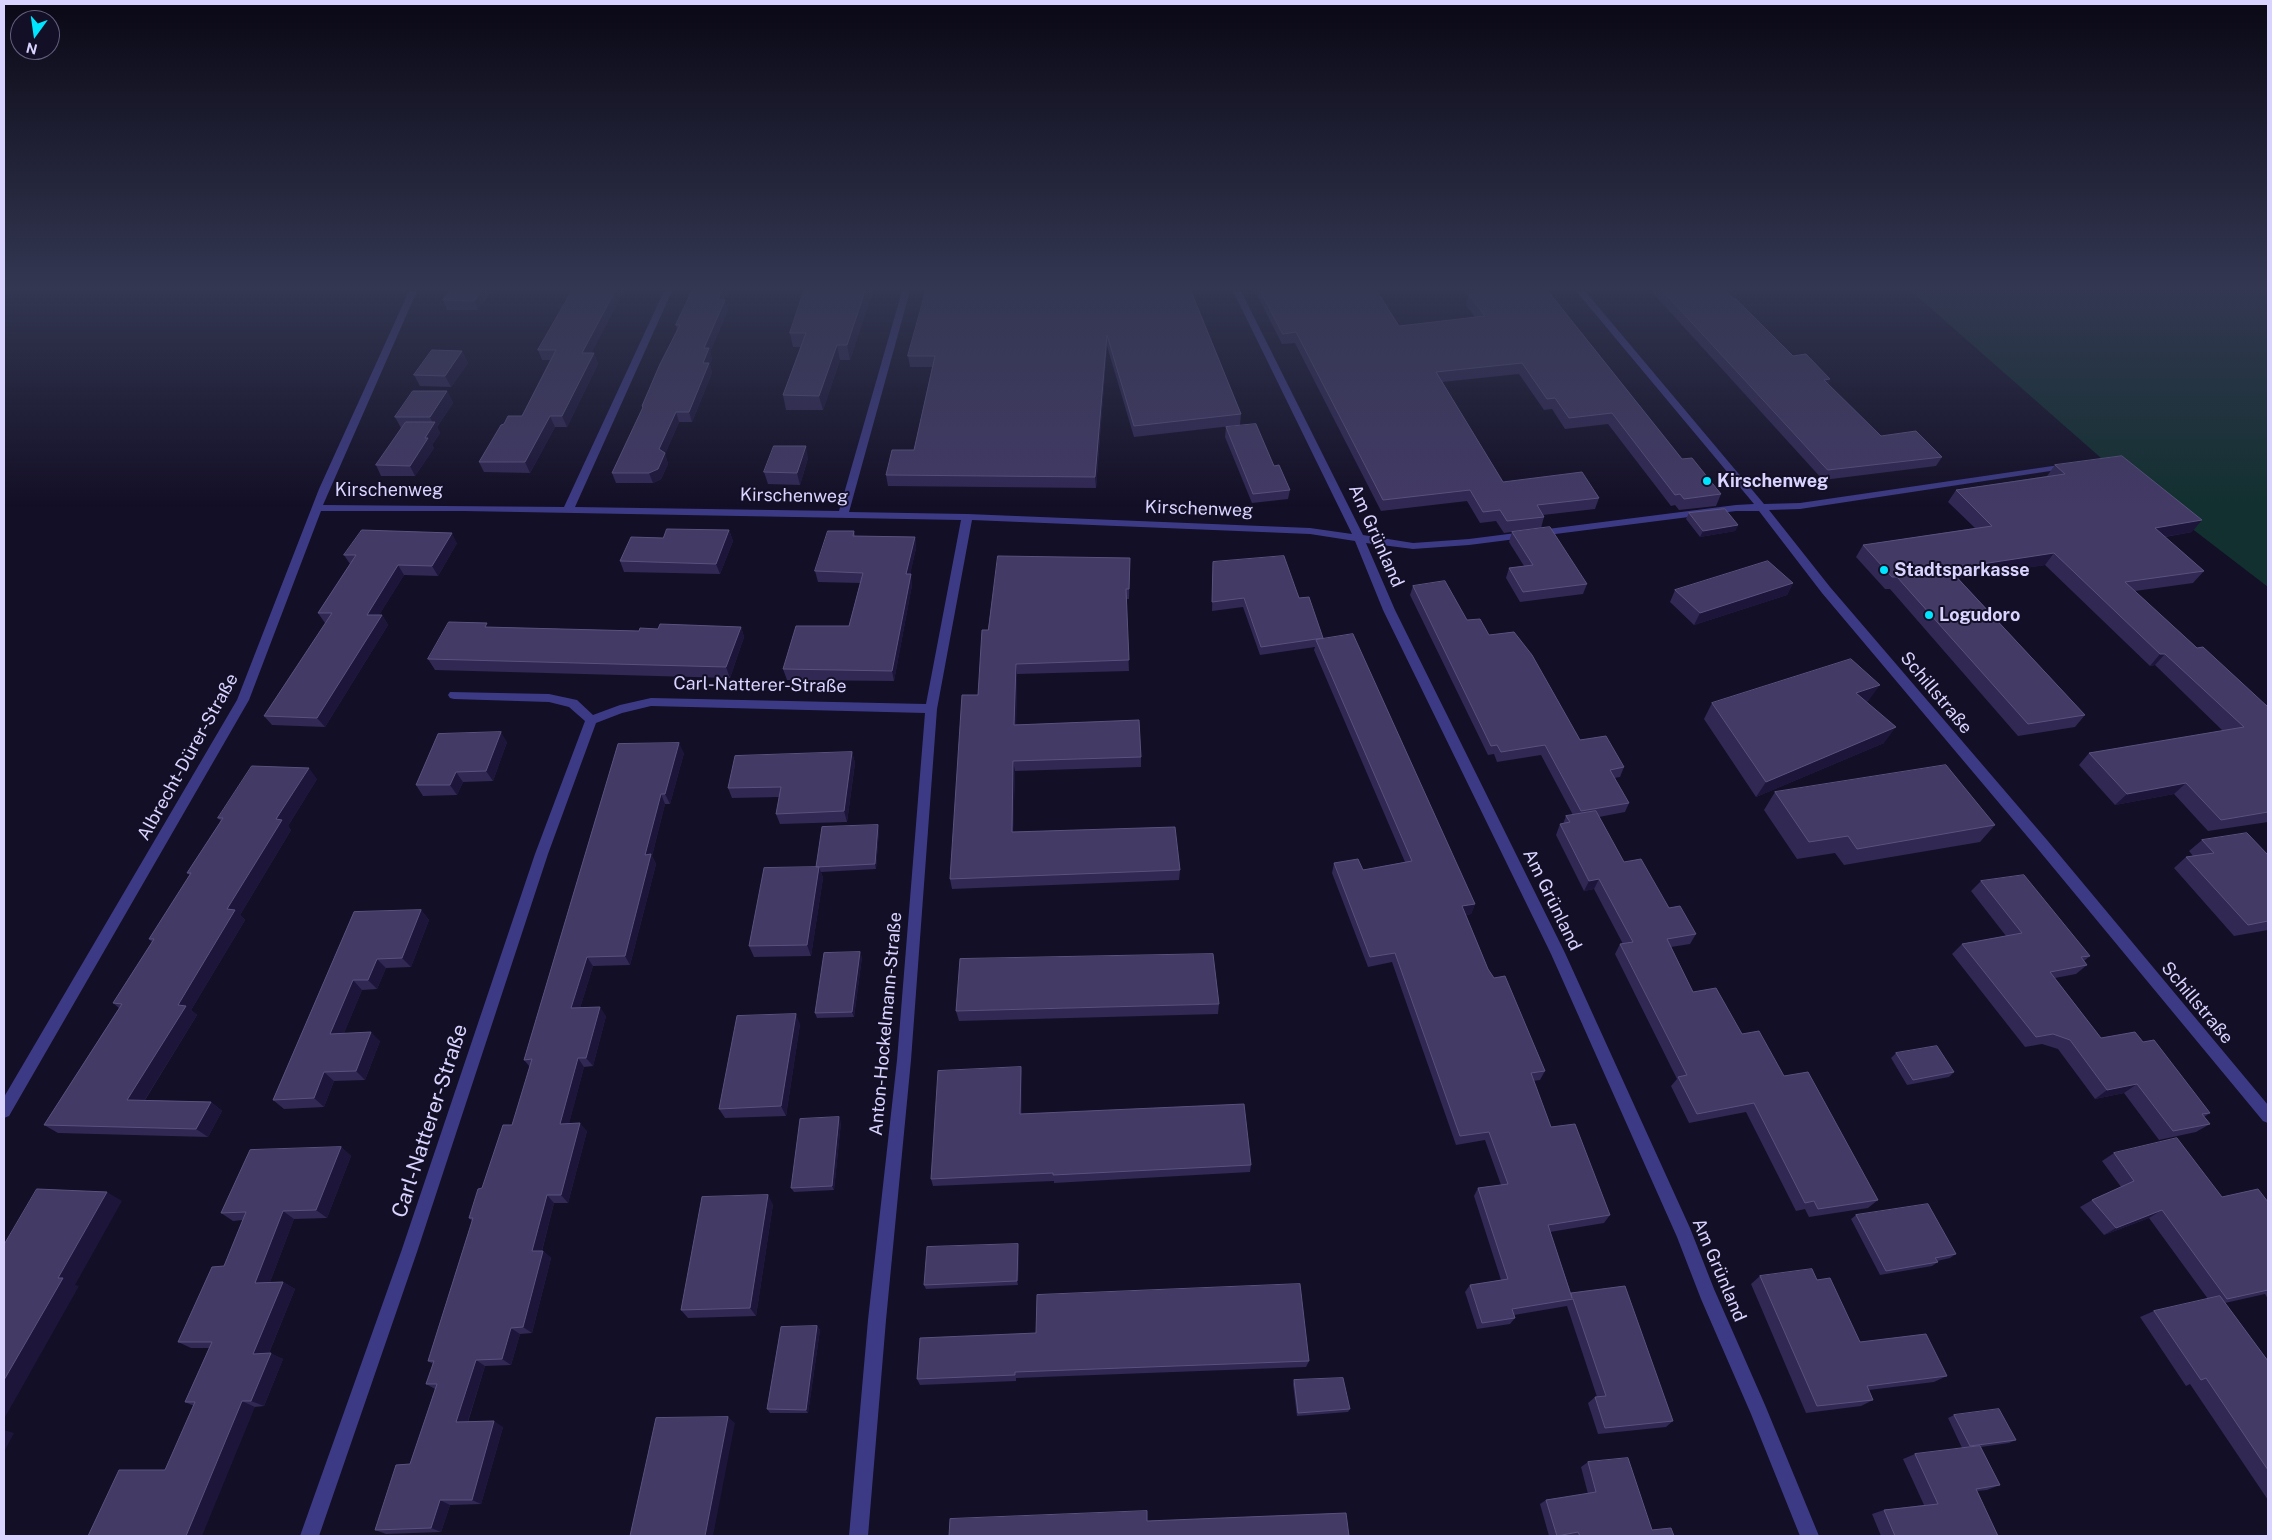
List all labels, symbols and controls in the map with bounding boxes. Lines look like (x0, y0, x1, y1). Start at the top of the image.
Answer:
north arrow (10, 10, 60, 60)
text: N (24, 39, 39, 58)
place label: Kirschenweg (1717, 470, 1828, 492)
marker: Kirschenweg (1701, 475, 1713, 487)
street label: Kirschenweg (335, 479, 443, 501)
street label: Am Grünland (1344, 481, 1408, 591)
street label: Kirschenweg (740, 484, 848, 508)
street label: Kirschenweg (1144, 496, 1254, 522)
place label: Stadtsparkasse (1894, 559, 2030, 581)
marker: Stadtsparkasse (1878, 564, 1890, 576)
place label: Logudoro (1939, 604, 2020, 626)
marker: Logudoro (1923, 609, 1935, 621)
street label: Schillstraße (1895, 648, 1977, 738)
street label: Albrecht-Dürer-Straße (133, 670, 243, 844)
street label: Carl-Natterer-Straße (673, 673, 847, 697)
street label: Am Grünland (1518, 846, 1586, 954)
street label: Anton-Hockelmann-Straße (865, 911, 907, 1137)
street label: Schillstraße (2156, 958, 2238, 1048)
street label: Carl-Natterer-Straße (387, 1021, 473, 1221)
street label: Am Grünland (1687, 1215, 1751, 1325)

